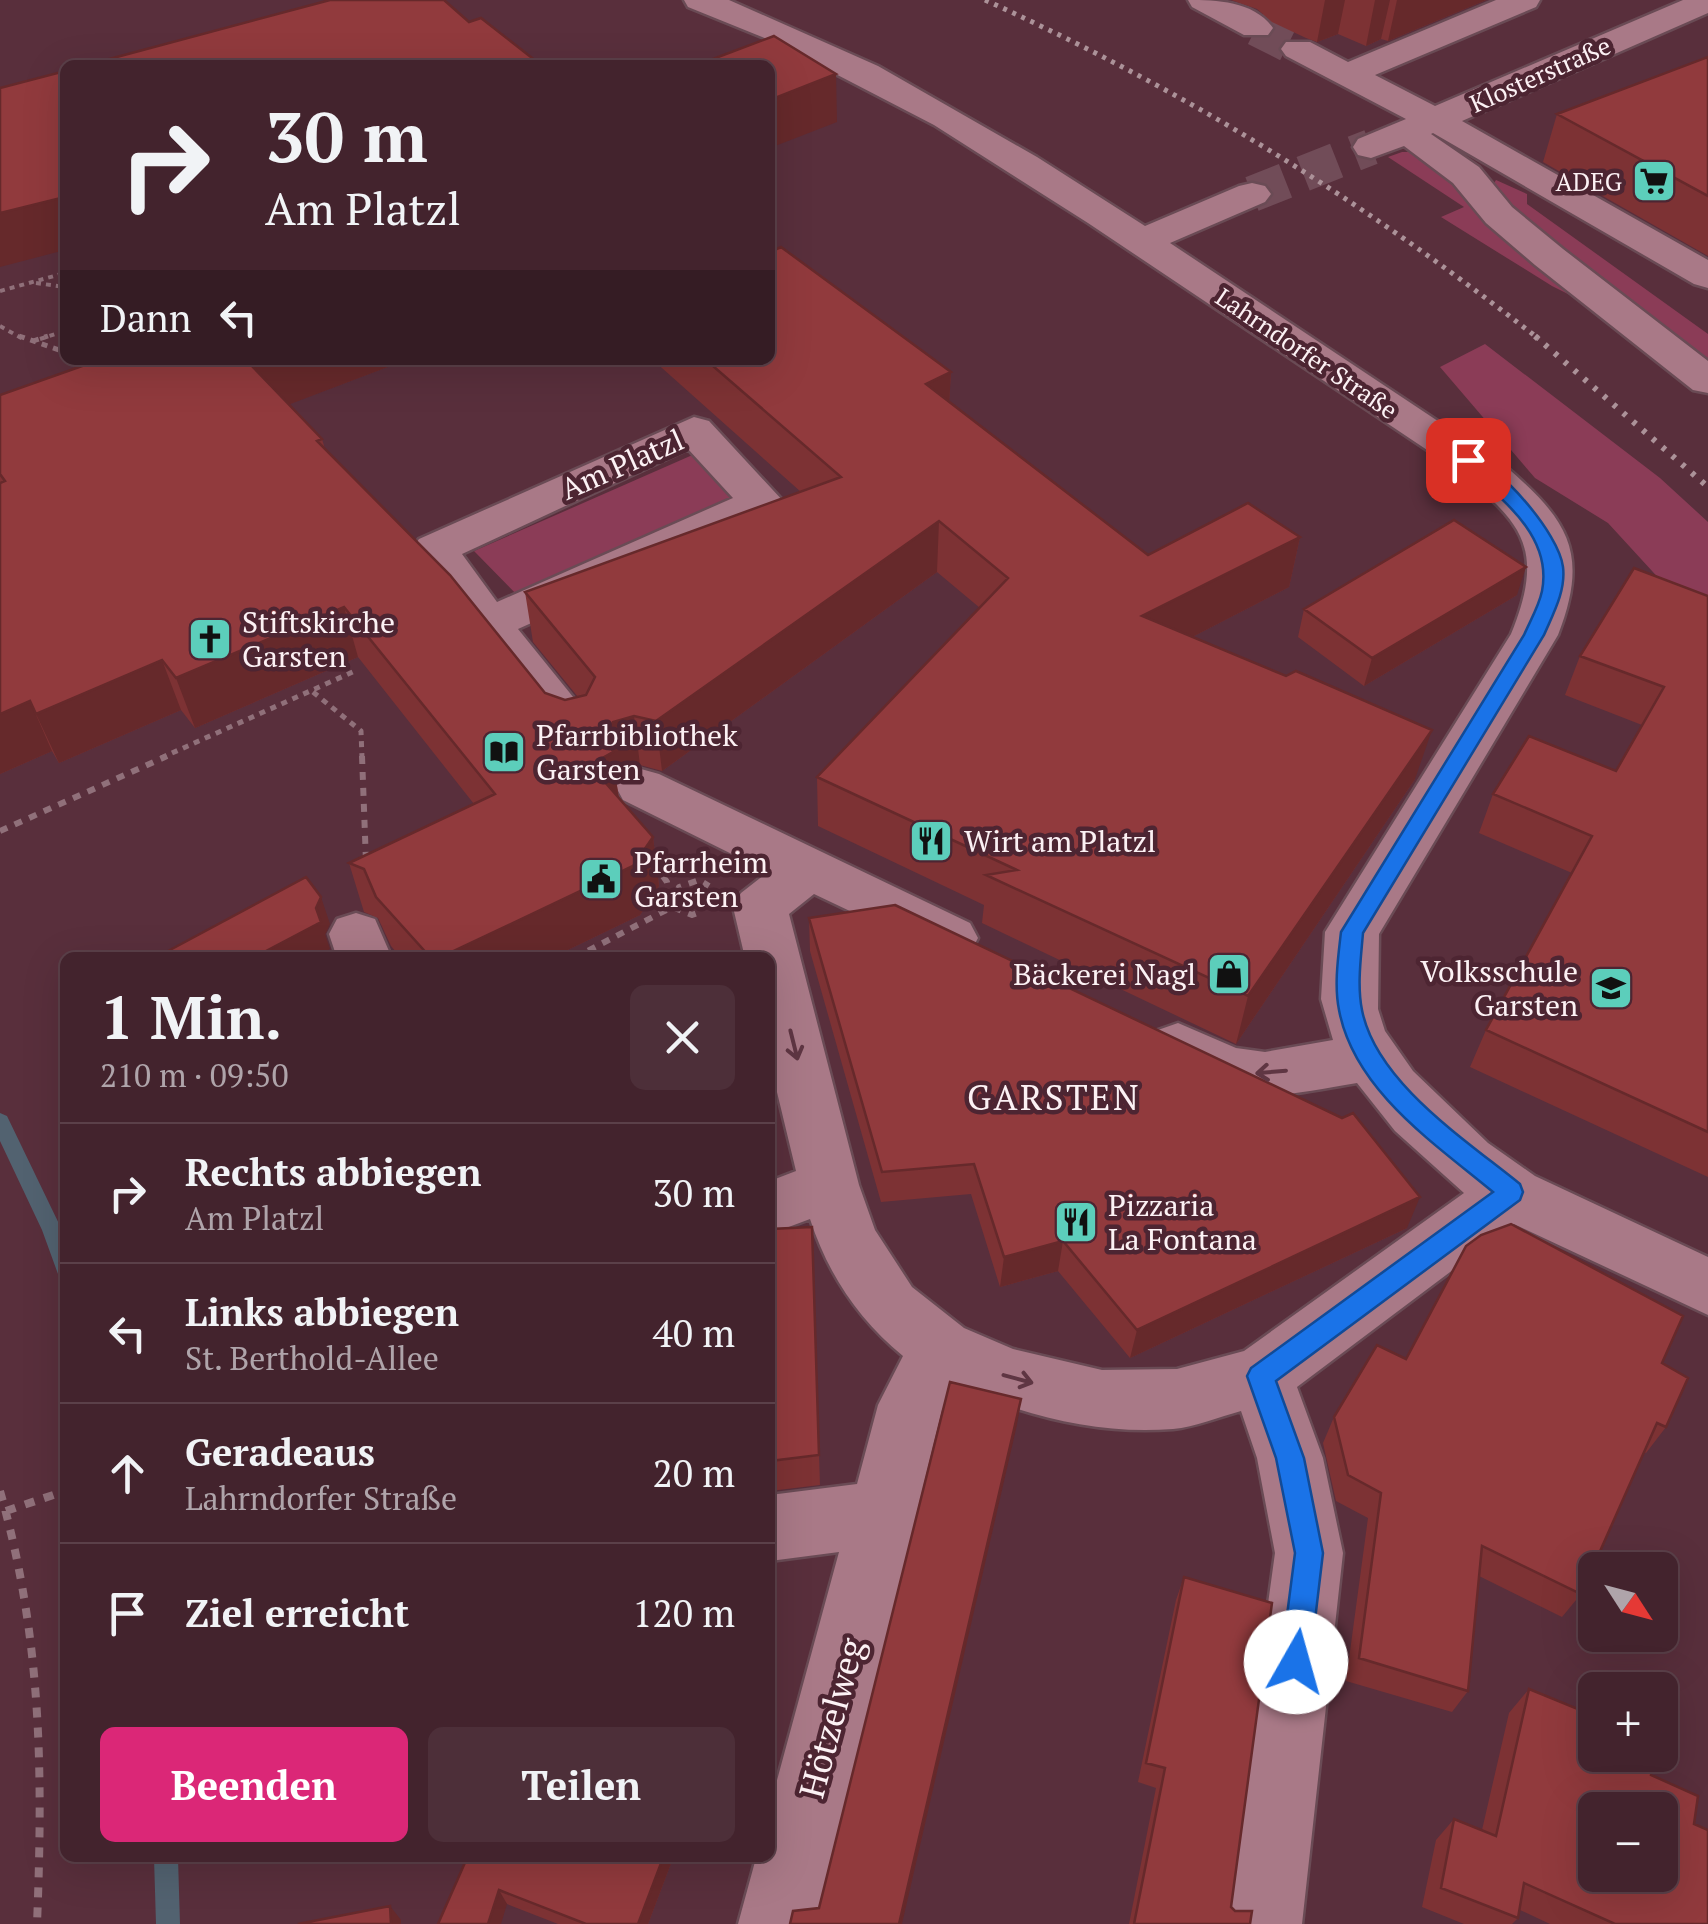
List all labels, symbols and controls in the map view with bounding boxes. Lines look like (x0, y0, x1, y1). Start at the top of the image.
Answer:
street label: Klosterstraße (1464, 28, 1616, 120)
text: 30 m (265, 89, 428, 182)
icon: right (100, 100, 230, 230)
supermarket icon: ADEG (1631, 158, 1677, 204)
place label: ADEG (1555, 165, 1622, 198)
text: Am Platzl (265, 178, 461, 238)
street label: Lahrndorfer Straße (1210, 280, 1404, 426)
icon: left (211, 290, 266, 345)
text: Dann (100, 293, 191, 343)
pin (1426, 418, 1511, 503)
street label: Am Platzl (554, 419, 690, 509)
icon: arrive (1441, 433, 1496, 488)
place label: Stiftskirche Garsten (242, 602, 395, 676)
church icon: Stiftskirche Garsten (187, 616, 233, 662)
place label: Pfarrbibliothek Garsten (536, 715, 738, 789)
library icon: Pfarrbibliothek Garsten (481, 729, 527, 775)
restaurant icon: Wirt am Platzl (908, 818, 954, 864)
place label: Wirt am Platzl (964, 821, 1156, 861)
place label: Pfarrheim Garsten (634, 842, 768, 916)
public building icon: Pfarrheim Garsten (578, 856, 624, 902)
shop icon: Bäckerei Nagl (1206, 951, 1252, 997)
place label: Volksschule Garsten (1420, 951, 1578, 1025)
place label: Bäckerei Nagl (1013, 954, 1196, 994)
school or university icon: Volksschule Garsten (1588, 965, 1634, 1011)
text: 1 Min. (100, 977, 282, 1056)
button: close (630, 985, 735, 1090)
one-way arrow (786, 1029, 805, 1060)
text: 210 m · 09:50 (100, 1054, 288, 1096)
one-way arrow (1255, 1063, 1288, 1082)
district label: GARSTEN (967, 1074, 1141, 1120)
text: Rechts abbiegen (185, 1147, 481, 1197)
icon: right (100, 1166, 155, 1221)
text: 30 m (652, 1168, 735, 1218)
place label: Pizzaria La Fontana (1108, 1185, 1257, 1259)
text: Am Platzl (185, 1197, 324, 1239)
restaurant icon: Pizzaria La Fontana (1053, 1199, 1099, 1245)
text: Links abbiegen (185, 1287, 459, 1337)
icon: left (100, 1306, 155, 1361)
text: 40 m (652, 1308, 735, 1358)
text: St. Berthold-Allee (185, 1337, 439, 1379)
one-way arrow (1002, 1371, 1033, 1390)
text: Geradeaus (185, 1427, 375, 1477)
icon: ahead (100, 1446, 155, 1501)
text: 20 m (652, 1448, 735, 1498)
text: Lahrndorfer Straße (185, 1477, 457, 1519)
north arrow (1578, 1552, 1678, 1652)
map controls (1578, 1552, 1678, 1892)
icon: arrive (100, 1586, 155, 1641)
text: Ziel erreicht (185, 1588, 409, 1638)
text: 120 m (632, 1588, 735, 1638)
position arrow (1244, 1610, 1348, 1714)
street label: Hötzelweg (788, 1633, 874, 1803)
button: + (1578, 1672, 1678, 1772)
button: Beenden (100, 1727, 408, 1842)
button: Teilen (428, 1727, 735, 1842)
button: − (1578, 1792, 1678, 1892)

